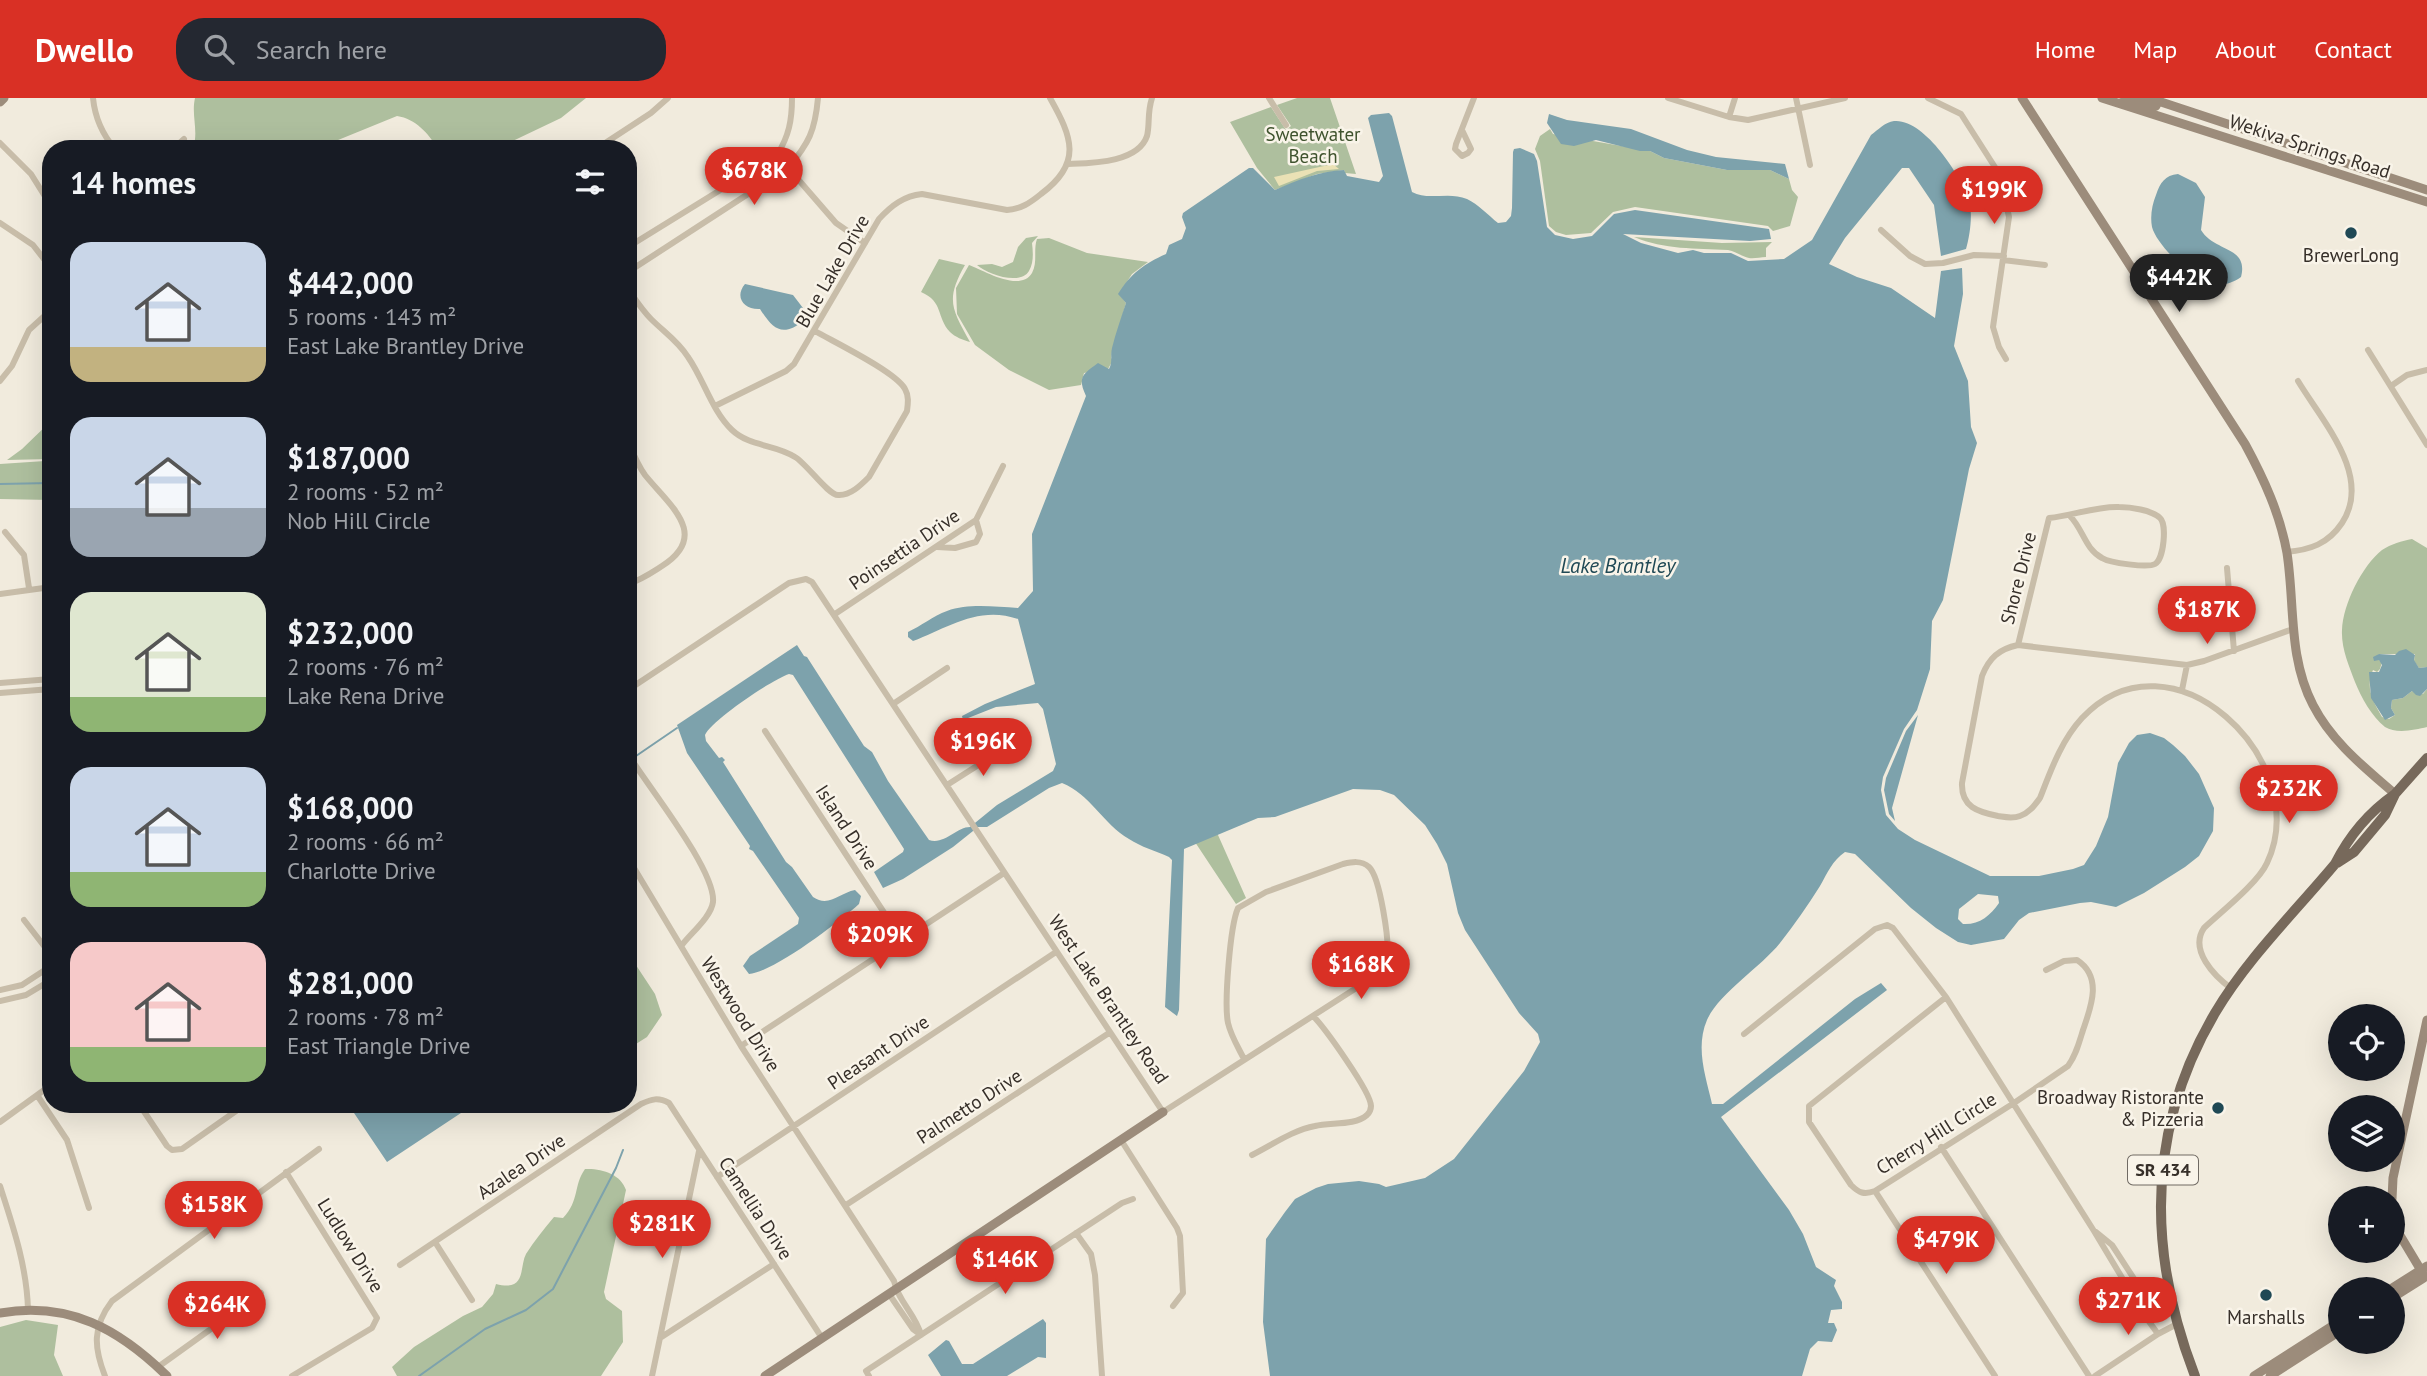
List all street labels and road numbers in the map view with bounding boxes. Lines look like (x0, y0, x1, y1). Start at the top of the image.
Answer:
street label: Wekiva Springs Road (2226, 109, 2394, 183)
street label: Blue Lake Drive (790, 210, 874, 332)
street label: Poinsettia Drive (844, 503, 964, 595)
street label: Shore Drive (1995, 529, 2041, 627)
street label: Island Drive (811, 780, 883, 874)
street label: West Lake Brantley Road (1044, 910, 1174, 1088)
street label: Westwood Drive (696, 952, 786, 1076)
street label: Pleasant Drive (823, 1009, 933, 1095)
street label: Palmetto Drive (912, 1063, 1026, 1149)
street label: Cherry Hill Circle (1871, 1086, 2001, 1180)
street label: Azalea Drive (472, 1128, 570, 1204)
street label: Camellia Drive (714, 1152, 798, 1264)
road number: SR 434 (2128, 1156, 2198, 1184)
street label: Ludlow Drive (313, 1193, 389, 1297)

